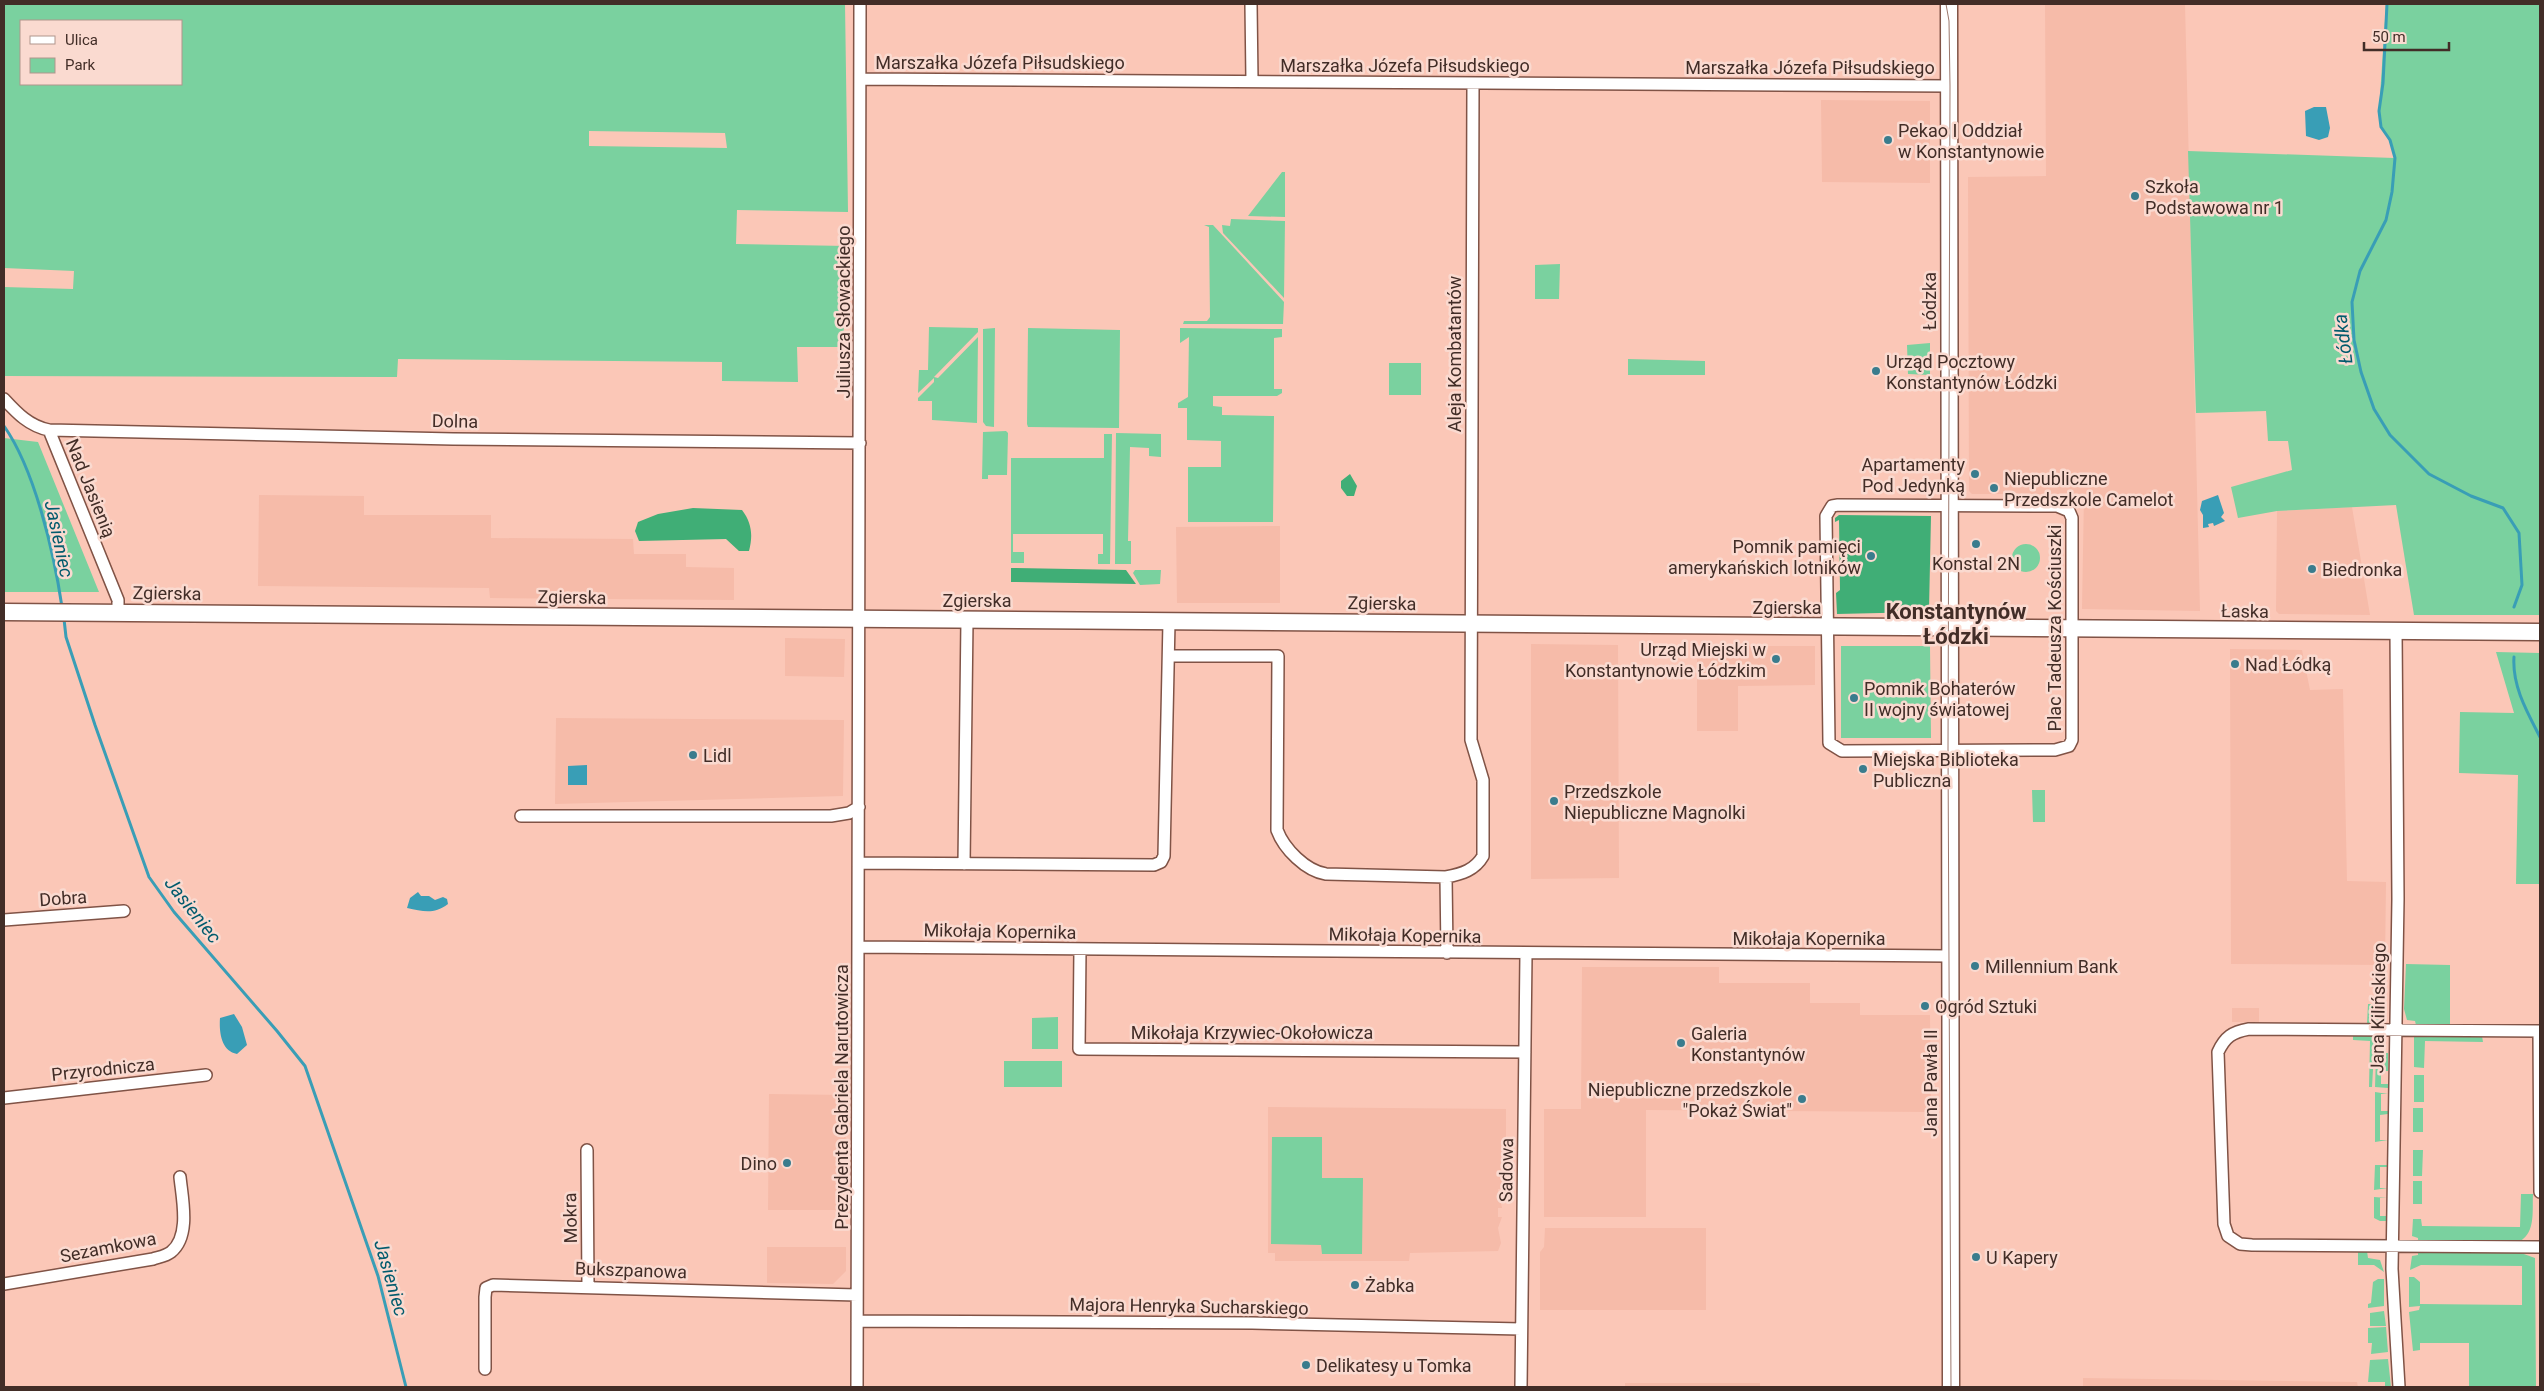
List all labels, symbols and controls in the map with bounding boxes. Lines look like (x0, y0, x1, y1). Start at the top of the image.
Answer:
legend (20, 20, 182, 85)
scale bar (2364, 20, 2449, 52)
text: 50 m (2372, 28, 2406, 46)
text: Ulica (65, 31, 98, 49)
street label: Marszałka Józefa Piłsudskiego (875, 52, 1125, 73)
street label: Marszałka Józefa Piłsudskiego (1280, 55, 1530, 76)
text: Park (65, 56, 96, 74)
street label: Marszałka Józefa Piłsudskiego (1685, 57, 1935, 78)
place label: Pekao I Oddział w Konstantynowie (1898, 120, 2044, 162)
marker: Pekao I Oddział w Konstantynowie (1882, 134, 1894, 146)
place label: Szkoła Podstawowa nr 1 (2145, 176, 2284, 218)
marker: Szkoła Podstawowa nr 1 (2129, 190, 2141, 202)
street label: Juliusza Słowackiego (833, 226, 854, 399)
street label: Łódzka (1919, 272, 1940, 330)
street label: Aleja Kombatantów (1444, 275, 1465, 432)
water label: Łódka (2329, 313, 2357, 365)
place label: Urząd Pocztowy Konstantynów Łódzki (1886, 351, 2057, 393)
marker: Urząd Pocztowy Konstantynów Łódzki (1870, 365, 1882, 377)
street label: Dolna (432, 410, 478, 432)
street label: Nad Jasienią (62, 436, 120, 540)
place label: Apartamenty Pod Jedynką (1861, 454, 1965, 496)
marker: Apartamenty Pod Jedynką (1969, 468, 1981, 480)
place label: Niepubliczne Przedszkole Camelot (2004, 468, 2173, 510)
marker: Niepubliczne Przedszkole Camelot (1988, 482, 2000, 494)
water label: Jasieniec (40, 498, 78, 580)
street label: Plac Tadeusza Kościuszki (2044, 525, 2065, 731)
place label: Pomnik pamięci amerykańskich lotników (1668, 536, 1861, 578)
marker: Konstal 2N (1970, 538, 1982, 550)
marker: Pomnik pamięci amerykańskich lotników (1865, 550, 1877, 562)
place label: Konstal 2N (1932, 553, 2020, 574)
place label: Biedronka (2322, 559, 2402, 580)
marker: Biedronka (2306, 563, 2318, 575)
street label: Zgierska (132, 582, 202, 604)
street label: Zgierska (537, 586, 607, 608)
street label: Zgierska (943, 590, 1011, 611)
street label: Zgierska (1347, 592, 1417, 614)
street label: Zgierska (1753, 597, 1821, 618)
district label: Konstantynów Łódzki (1886, 599, 2026, 649)
street label: Łaska (2221, 600, 2269, 622)
place label: Urząd Miejski w Konstantynowie Łódzkim (1565, 639, 1766, 681)
marker: Urząd Miejski w Konstantynowie Łódzkim (1770, 653, 1782, 665)
place label: Nad Łódką (2245, 654, 2331, 675)
marker: Nad Łódką (2229, 658, 2241, 670)
place label: Pomnik Bohaterów II wojny światowej (1864, 678, 2016, 720)
marker: Pomnik Bohaterów II wojny światowej (1848, 692, 1860, 704)
place label: Lidl (703, 745, 732, 766)
marker: Lidl (687, 749, 699, 761)
place label: Miejska Biblioteka Publiczna (1873, 749, 2019, 791)
marker: Miejska Biblioteka Publiczna (1857, 763, 1869, 775)
place label: Przedszkole Niepubliczne Magnolki (1564, 781, 1746, 823)
marker: Przedszkole Niepubliczne Magnolki (1548, 795, 1560, 807)
water label: Jasieniec (160, 872, 226, 948)
street label: Dobra (38, 886, 88, 910)
street label: Mikołaja Kopernika (923, 919, 1077, 943)
street label: Mikołaja Kopernika (1328, 923, 1482, 947)
street label: Mikołaja Kopernika (1732, 928, 1886, 949)
street label: Jana Kilińskiego (2366, 942, 2390, 1074)
place label: Millennium Bank (1985, 956, 2119, 977)
marker: Millennium Bank (1969, 960, 1981, 972)
street label: Prezydenta Gabriela Narutowicza (831, 964, 852, 1230)
place label: Ogród Sztuki (1935, 996, 2037, 1017)
marker: Ogród Sztuki (1919, 1000, 1931, 1012)
street label: Mikołaja Krzywiec-Okołowicza (1131, 1022, 1373, 1043)
place label: Galeria Konstantynów (1691, 1023, 1806, 1065)
street label: Jana Pawła II (1920, 1029, 1941, 1137)
marker: Galeria Konstantynów (1675, 1037, 1687, 1049)
street label: Przyrodnicza (50, 1053, 156, 1085)
place label: Niepubliczne przedszkole "Pokaż Świat" (1588, 1079, 1792, 1121)
marker: Niepubliczne przedszkole "Pokaż Świat" (1796, 1093, 1808, 1105)
street label: Sadowa (1495, 1138, 1517, 1202)
place label: Dino (741, 1153, 777, 1174)
marker: Dino (781, 1157, 793, 1169)
street label: Mokra (559, 1192, 581, 1244)
street label: Sezamkowa (58, 1227, 158, 1267)
water label: Jasieniec (369, 1237, 413, 1319)
place label: U Kapery (1986, 1247, 2058, 1268)
marker: U Kapery (1970, 1251, 1982, 1263)
street label: Bukszpanowa (575, 1258, 687, 1282)
place label: Żabka (1365, 1275, 1415, 1296)
marker: Żabka (1349, 1279, 1361, 1291)
street label: Majora Henryka Sucharskiego (1069, 1293, 1309, 1319)
place label: Delikatesy u Tomka (1316, 1355, 1472, 1376)
marker: Delikatesy u Tomka (1300, 1359, 1312, 1371)

